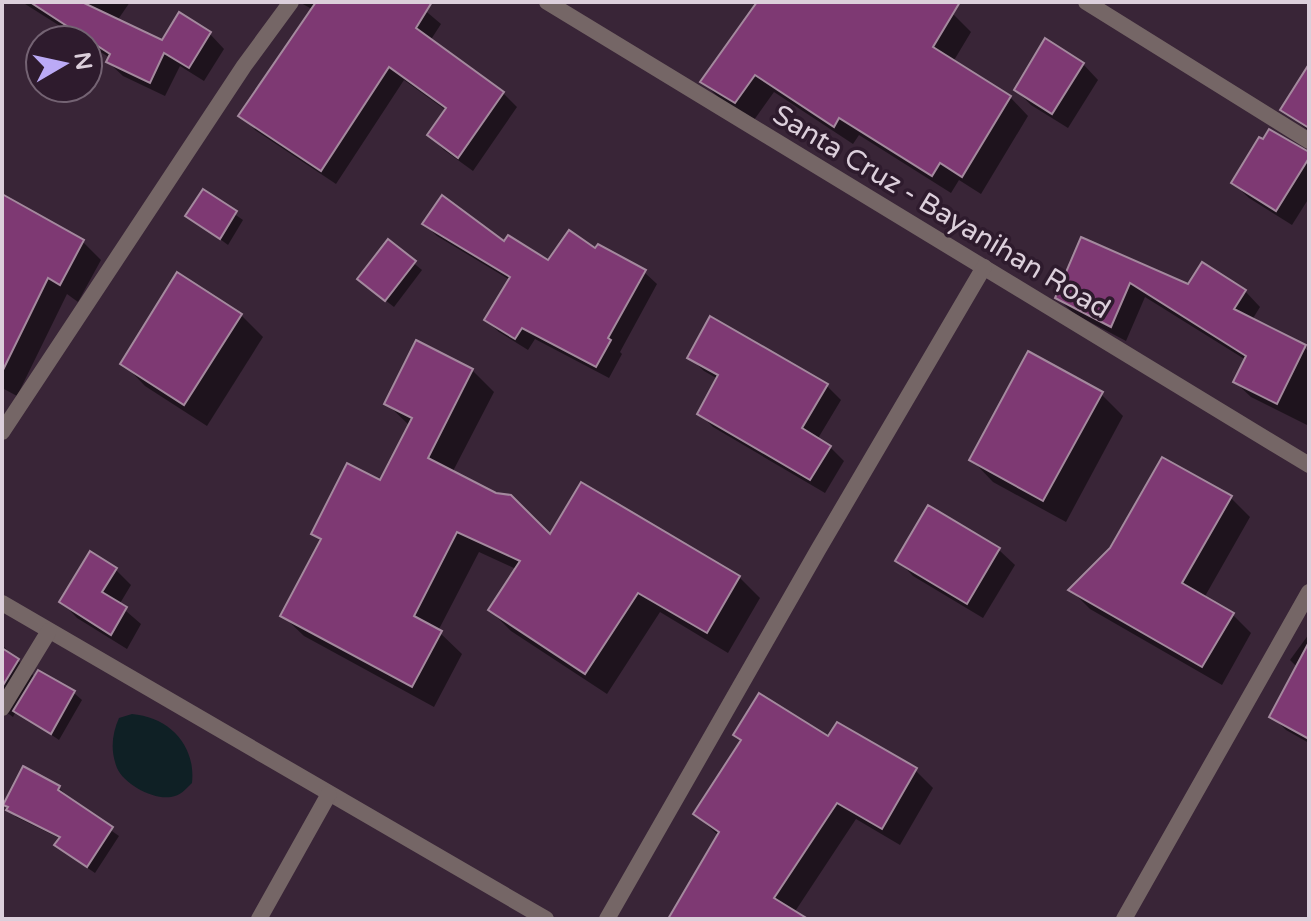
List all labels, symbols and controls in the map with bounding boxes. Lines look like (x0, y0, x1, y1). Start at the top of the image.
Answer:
north arrow (24, 24, 104, 104)
text: N (69, 50, 97, 72)
street label: Santa Cruz - Bayanihan Road (767, 98, 1116, 326)

